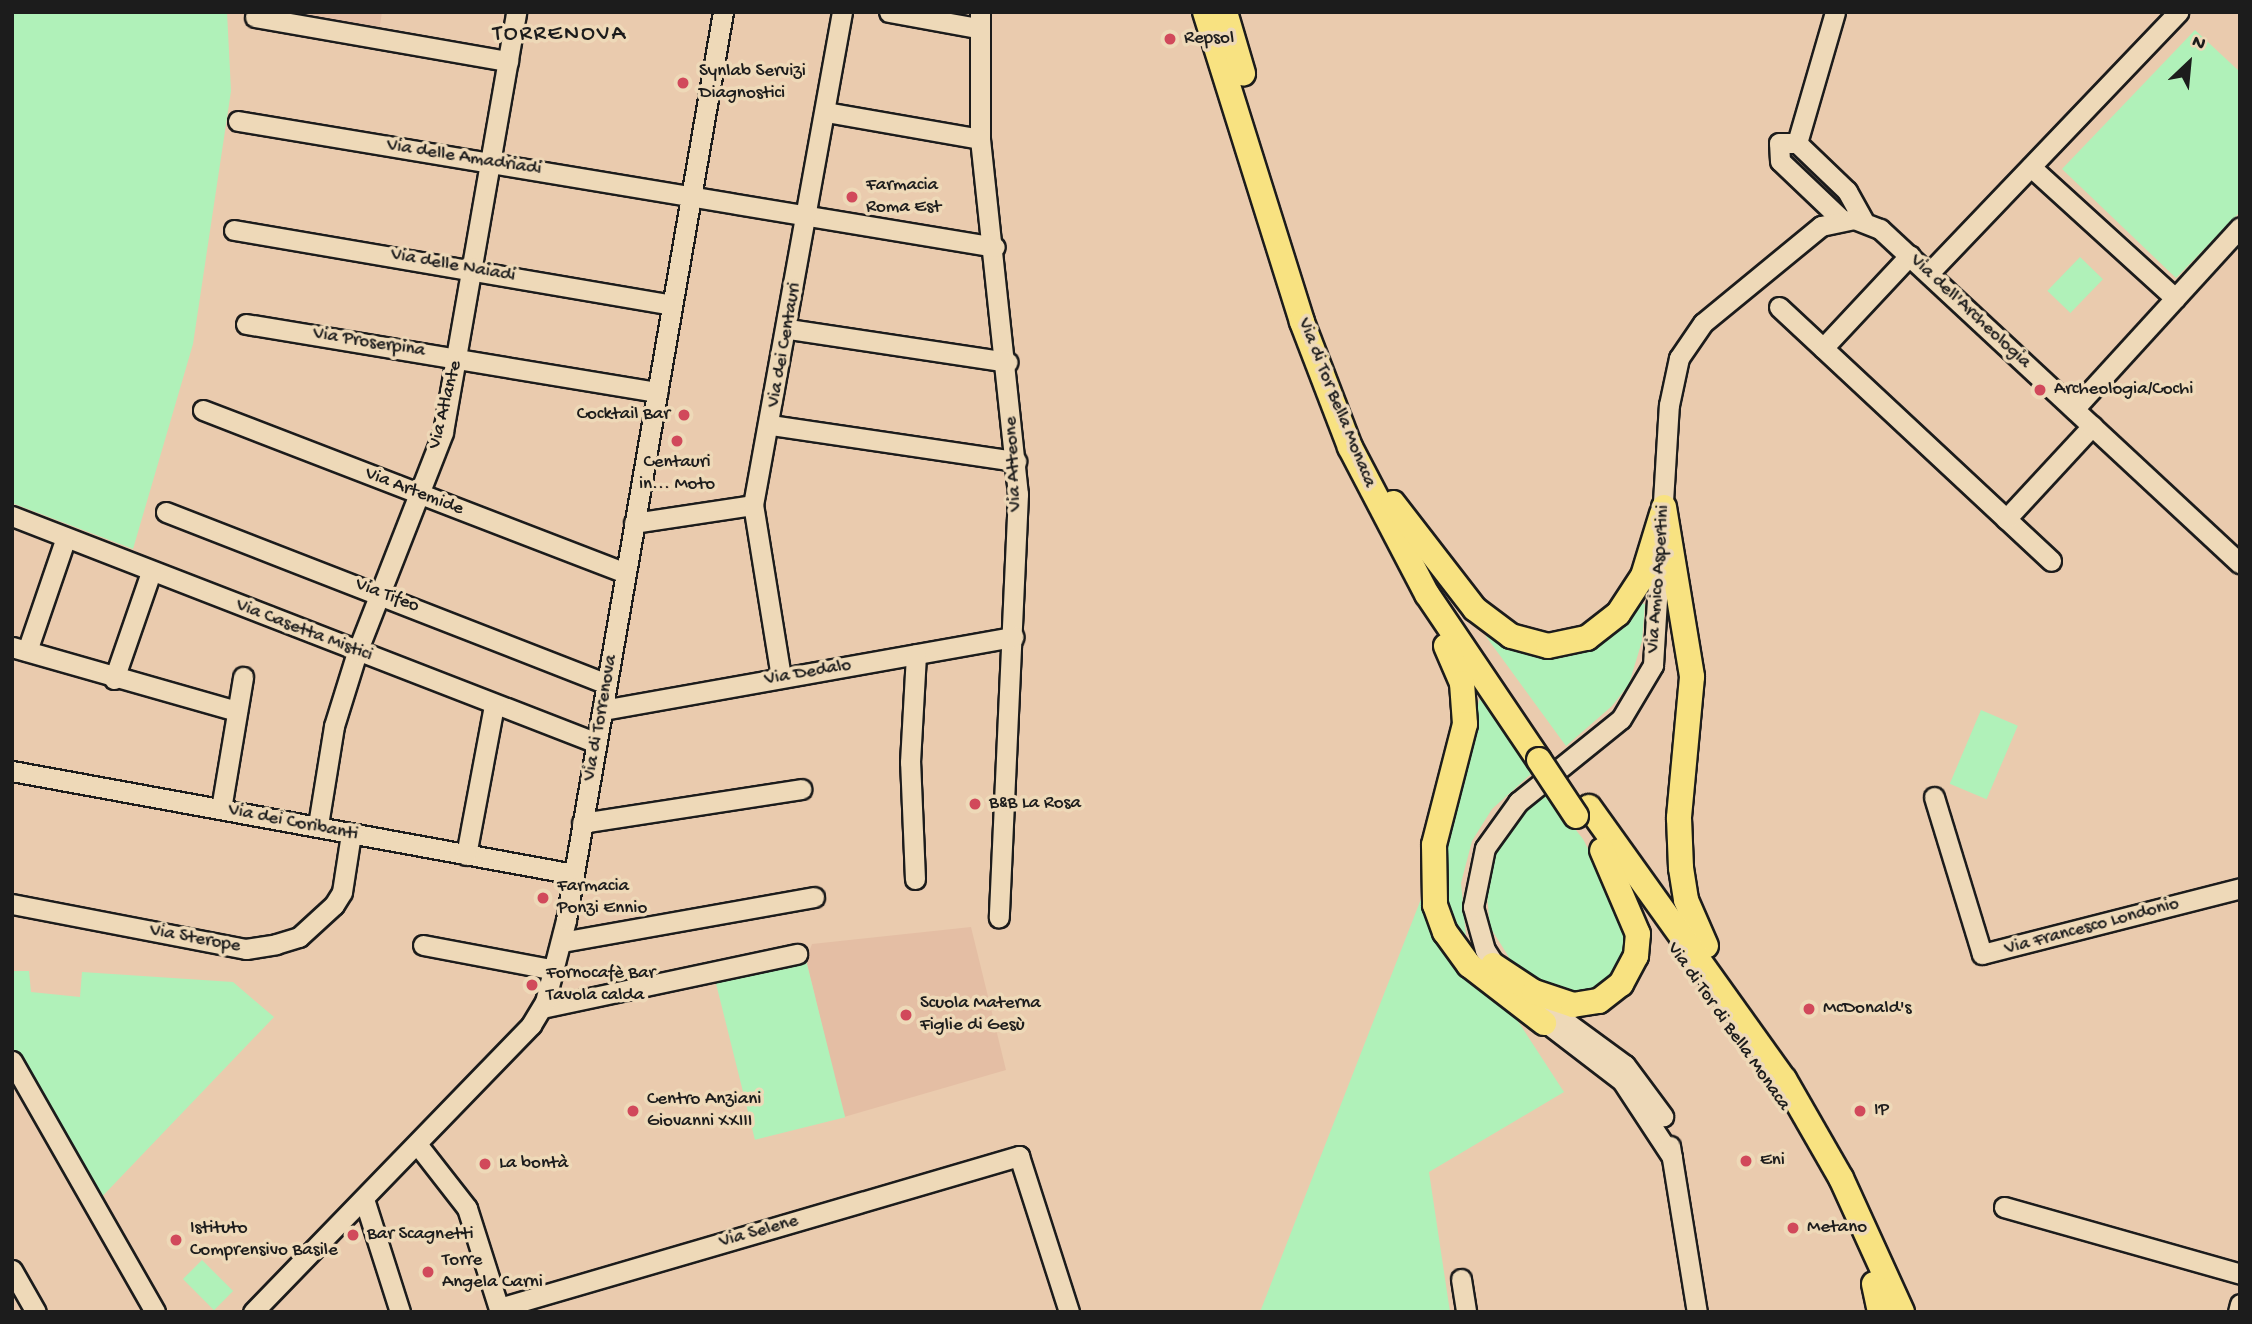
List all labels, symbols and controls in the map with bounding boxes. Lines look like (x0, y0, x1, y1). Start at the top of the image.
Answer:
district label: TORRENOVA (494, 21, 626, 49)
place label: Repsol (1184, 28, 1234, 50)
north arrow (2154, 28, 2224, 98)
marker: Repsol (1162, 31, 1178, 47)
text: N (2188, 31, 2209, 57)
place label: Synlab Servizi Diagnostici (699, 61, 806, 105)
marker: Synlab Servizi Diagnostici (673, 73, 693, 93)
street label: Via delle Amadriadi (385, 135, 543, 181)
place label: Farmacia Roma Est (866, 175, 941, 219)
marker: Farmacia Roma Est (844, 189, 860, 205)
street label: Via delle Naiadi (389, 244, 517, 288)
street label: Via dell'Archeologia (1905, 250, 2035, 374)
street label: Via dei Centauri (763, 281, 807, 409)
street label: Via di Tor Bella Monaca (1292, 315, 1380, 491)
street label: Via Proserpina (311, 323, 427, 363)
street label: Via Atlante (424, 359, 468, 451)
place label: Archeologia/Cochi (2054, 379, 2193, 401)
marker: Archeologia/Cochi (2032, 382, 2048, 398)
place label: Cocktail Bar (577, 404, 670, 426)
marker: Cocktail Bar (676, 407, 692, 423)
street label: Via Atteone (1000, 416, 1028, 512)
marker: Centauri in... Moto (669, 433, 685, 449)
place label: Centauri in... Moto (639, 452, 715, 496)
street label: Via Artemide (361, 463, 467, 521)
street label: Via Amico Aspertini (1642, 504, 1676, 654)
street label: Via Tifeo (352, 573, 422, 619)
street label: Via Casetta Mistici (232, 594, 376, 668)
street label: Via di Torrenova (579, 653, 623, 783)
street label: Via Dedalo (763, 654, 853, 692)
place label: B&B La Rosa (989, 793, 1081, 815)
marker: B&B La Rosa (967, 796, 983, 812)
street label: Via dei Coribanti (226, 799, 360, 847)
place label: Farmacia Ponzi Ennio (557, 876, 647, 920)
marker: Farmacia Ponzi Ennio (535, 890, 551, 906)
street label: Via Francesco Londonio (2002, 893, 2182, 961)
street label: Via Sterope (148, 920, 242, 958)
street label: Via di Tor di Bella Monaca (1661, 938, 1795, 1116)
place label: Fornocafè Bar Tavola calda (546, 963, 655, 1007)
marker: Fornocafè Bar Tavola calda (524, 977, 540, 993)
place label: Scuola Materna Figlie di Gesù (920, 993, 1041, 1037)
place label: McDonald's (1823, 998, 1912, 1020)
marker: McDonald's (1801, 1001, 1817, 1017)
marker: Scuola Materna Figlie di Gesù (898, 1007, 914, 1023)
place label: Centro Anziani Giovanni XXIII (647, 1089, 761, 1133)
place label: IP (1874, 1100, 1889, 1122)
marker: Centro Anziani Giovanni XXIII (625, 1103, 641, 1119)
marker: IP (1852, 1103, 1868, 1119)
place label: Eni (1760, 1150, 1785, 1172)
place label: La bontà (499, 1153, 568, 1175)
marker: Eni (1738, 1153, 1754, 1169)
marker: La bontà (477, 1156, 493, 1172)
street label: Via Selene (717, 1210, 801, 1254)
place label: Metano (1807, 1217, 1867, 1239)
place label: Istituto Comprensivo Basile (190, 1218, 338, 1262)
marker: Metano (1785, 1220, 1801, 1236)
place label: Bar Scagnetti (367, 1224, 474, 1246)
marker: Bar Scagnetti (345, 1227, 361, 1243)
marker: Istituto Comprensivo Basile (168, 1232, 184, 1248)
place label: Torre Angela Carni (442, 1250, 543, 1294)
marker: Torre Angela Carni (420, 1264, 436, 1280)

